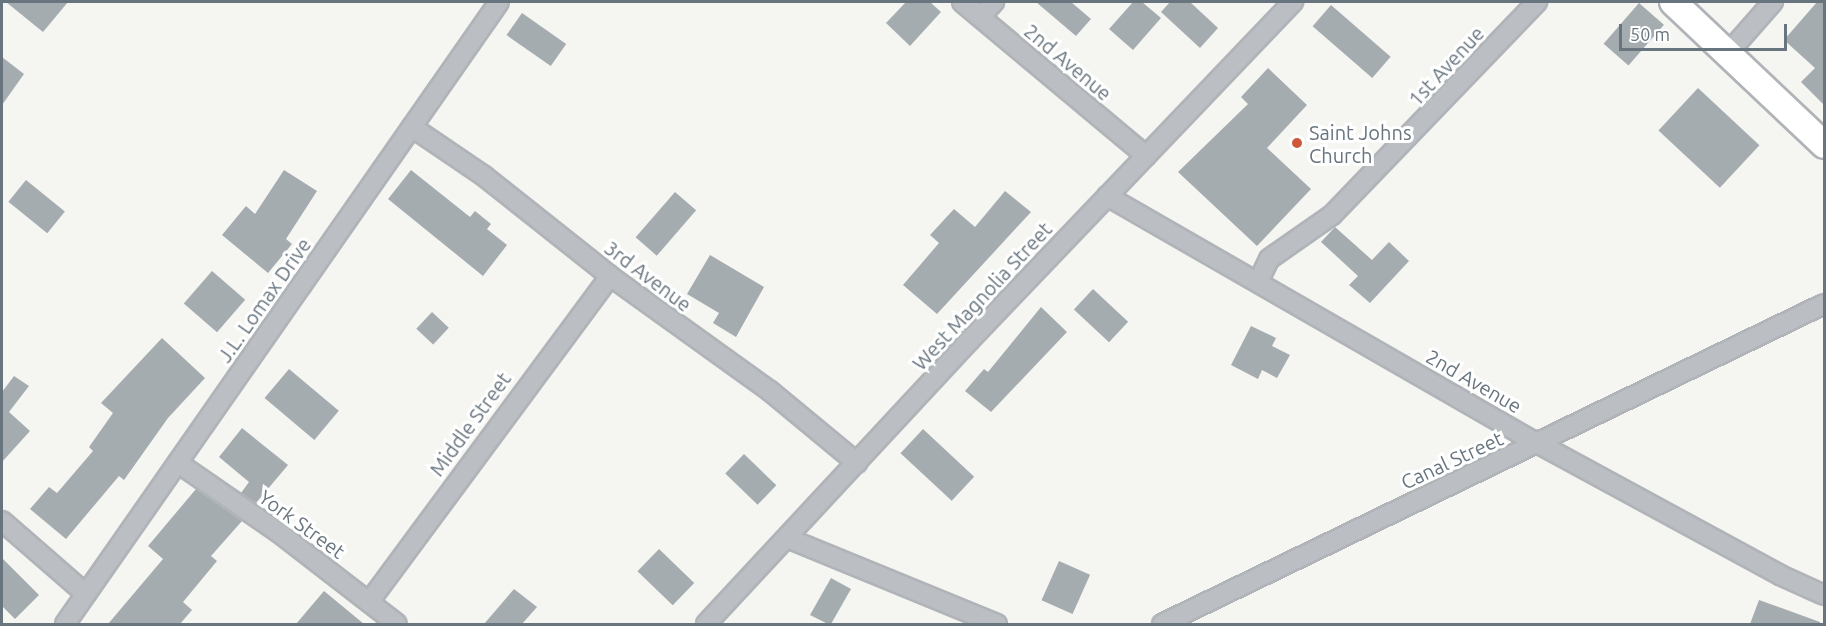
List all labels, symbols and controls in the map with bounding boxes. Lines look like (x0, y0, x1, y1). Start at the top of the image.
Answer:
scale bar (1622, 12, 1790, 50)
street label: 2nd Avenue (1020, 19, 1116, 105)
street label: 1st Avenue (1403, 21, 1489, 111)
text: 50 m (1630, 24, 1670, 44)
place label: Saint Johns Church (1309, 120, 1412, 167)
marker: Saint Johns Church (1290, 136, 1304, 150)
street label: West Magnolia Street (907, 217, 1057, 375)
street label: J.L. Lomax Drive (212, 233, 316, 367)
street label: 3rd Avenue (600, 236, 696, 316)
street label: 2nd Avenue (1422, 344, 1526, 418)
street label: Middle Street (424, 367, 516, 481)
street label: Canal Street (1397, 426, 1507, 494)
street label: York Street (254, 485, 350, 563)

